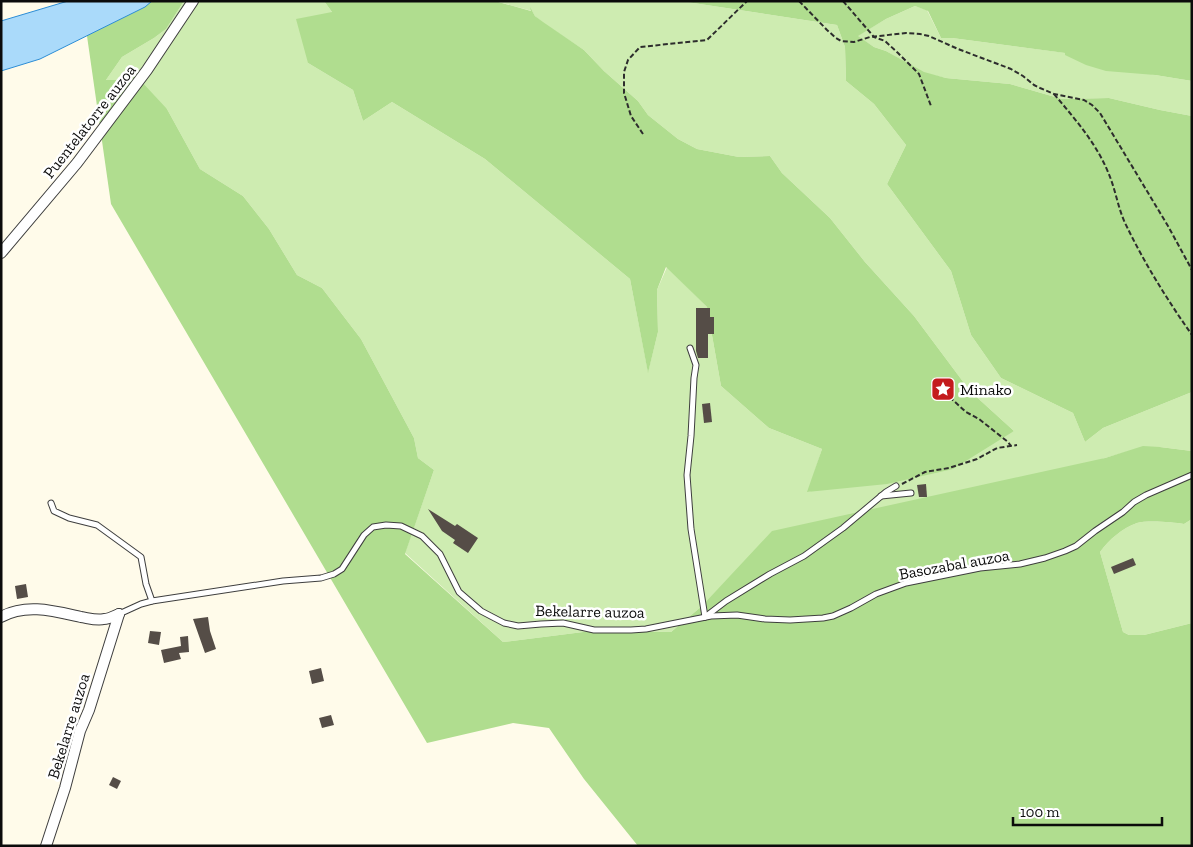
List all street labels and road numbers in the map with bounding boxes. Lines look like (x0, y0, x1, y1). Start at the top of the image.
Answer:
street label: Puentelatorre auzoa (39, 60, 140, 182)
street label: Basozabal auzoa (897, 545, 1011, 584)
street label: Bekelarre auzoa (535, 601, 645, 622)
street label: Bekelarre auzoa (43, 671, 94, 781)

